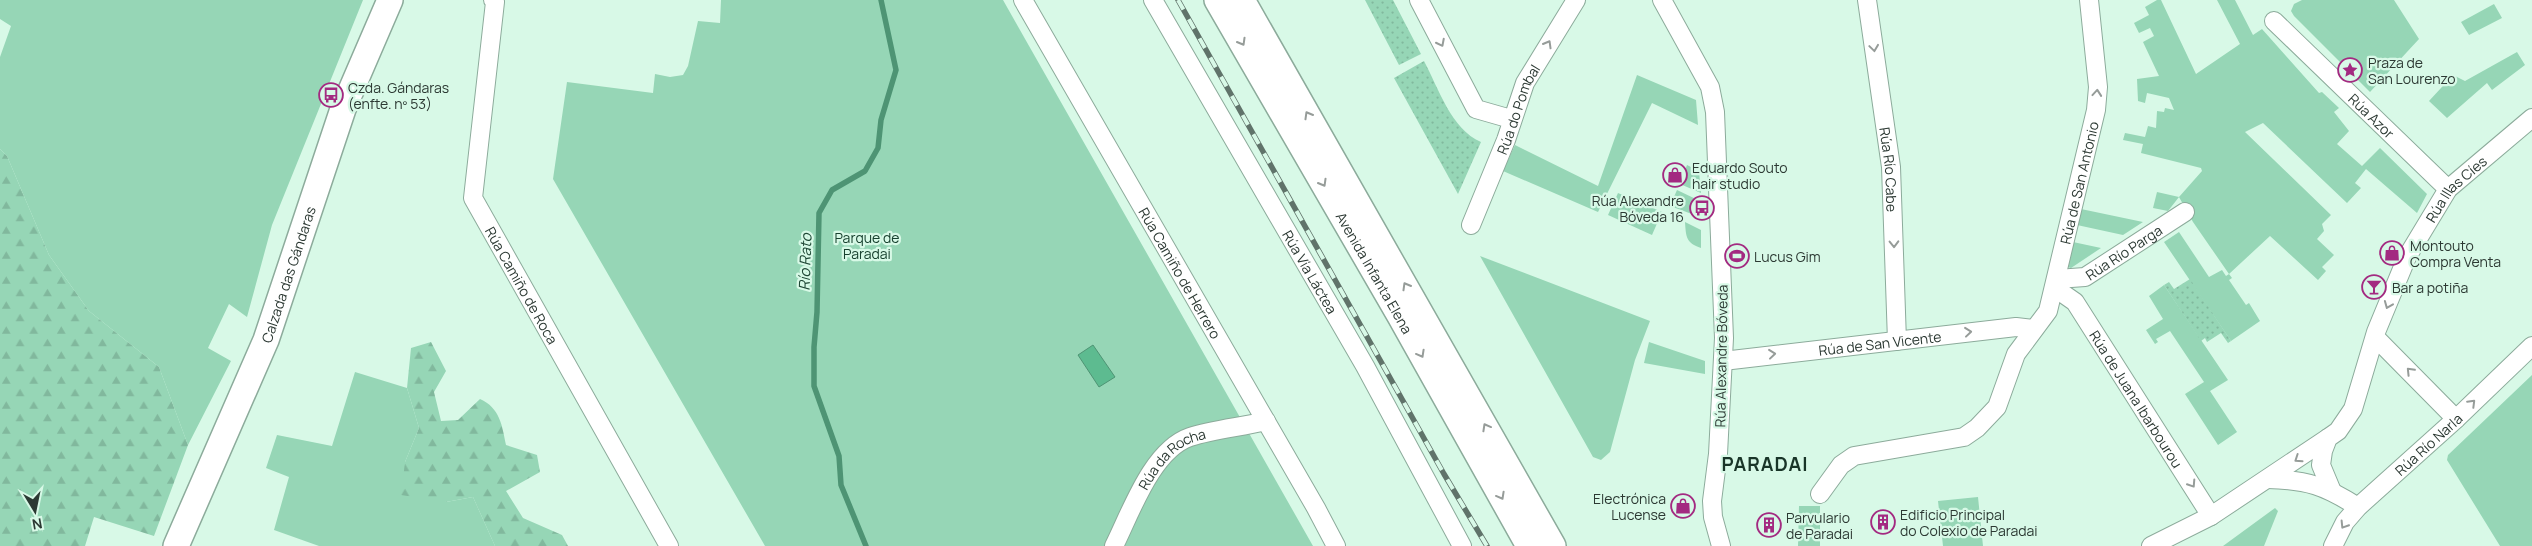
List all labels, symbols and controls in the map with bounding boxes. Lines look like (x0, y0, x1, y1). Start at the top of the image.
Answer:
one-way arrow (1235, 37, 1245, 46)
one-way arrow (1435, 38, 1445, 47)
one-way arrow (1541, 40, 1551, 49)
one-way arrow (1868, 45, 1879, 53)
place label: Praza de San Lourenzo (2368, 53, 2456, 88)
place icon: Praza de San Lourenzo (2337, 57, 2363, 83)
street label: Rúa do Pombal (1492, 61, 1544, 157)
place label: Czda. Gándaras (enfte. nº 53) (348, 78, 449, 113)
bus stop icon: Czda. Gándaras (enfte. nº 53) (318, 82, 344, 108)
one-way arrow (2092, 89, 2103, 97)
street label: Rúa Azor (2345, 89, 2399, 142)
one-way arrow (1304, 111, 1314, 120)
street label: Rúa de San Antonio (2055, 119, 2102, 246)
street label: Rúa Río Cabe (1876, 126, 1902, 212)
street label: Rúa Illas Cíes (2421, 151, 2490, 226)
place label: Eduardo Souto hair studio (1692, 158, 1788, 193)
shop icon: Eduardo Souto hair studio (1662, 162, 1688, 188)
one-way arrow (1317, 178, 1327, 187)
place label: Rúa Alexandre Bóveda 16 (1592, 191, 1684, 226)
bus stop icon: Rúa Alexandre Bóveda 16 (1689, 195, 1715, 221)
street label: Calzada das Gándaras (256, 204, 319, 345)
street label: Rúa Camiño de Herrero (1135, 204, 1226, 342)
street label: Avenida Infanta Elena (1332, 208, 1417, 337)
street label: Rúa Río Parga (2082, 220, 2165, 284)
street label: Rúa Camiño de Roca (481, 223, 563, 347)
street label: Rúa Vía Láctea (1279, 226, 1342, 317)
park label: Parque de Paradai (834, 228, 900, 263)
water label: Río Rato (794, 232, 817, 291)
place label: Montouto Compra Venta (2410, 236, 2501, 271)
shop icon: Montouto Compra Venta (2379, 240, 2405, 266)
one-way arrow (1889, 241, 1899, 249)
sports icon: Lucus Gim (1724, 243, 1750, 269)
place label: Lucus Gim (1754, 247, 1821, 266)
bar icon: Bar a potiña (2361, 274, 2387, 300)
place label: Bar a potiña (2392, 278, 2468, 297)
one-way arrow (1403, 282, 1413, 291)
street label: Rúa Alexandre Bóveda (1710, 284, 1732, 428)
one-way arrow (2383, 300, 2394, 309)
street label: Rúa de San Vicente (1818, 326, 1942, 359)
street label: Rúa de Juana Ibarbourou (2086, 326, 2187, 471)
one-way arrow (1964, 327, 1972, 338)
one-way arrow (1415, 349, 1425, 358)
one-way arrow (1768, 349, 1776, 360)
one-way arrow (2407, 368, 2416, 377)
one-way arrow (2466, 400, 2475, 409)
street label: Rúa Río Narla (2390, 409, 2466, 479)
street label: Rúa da Rocha (1133, 424, 1207, 493)
one-way arrow (1483, 424, 1493, 433)
district label: PARADAI (1721, 451, 1809, 477)
one-way arrow (2294, 453, 2304, 462)
one-way arrow (2185, 479, 2195, 488)
north arrow (10, 486, 60, 536)
place label: Electrónica Lucense (1593, 489, 1666, 524)
one-way arrow (1495, 491, 1505, 500)
shop icon: Electrónica Lucense (1670, 493, 1696, 519)
place label: Edificio Principal do Colexio de Paradai (1900, 505, 2038, 540)
place label: Parvulario de Paradai (1786, 508, 1853, 543)
building icon: Edificio Principal do Colexio de Paradai (1870, 509, 1896, 535)
building icon: Parvulario de Paradai (1756, 512, 1782, 538)
text: N (31, 514, 44, 535)
one-way arrow (2341, 520, 2351, 529)

